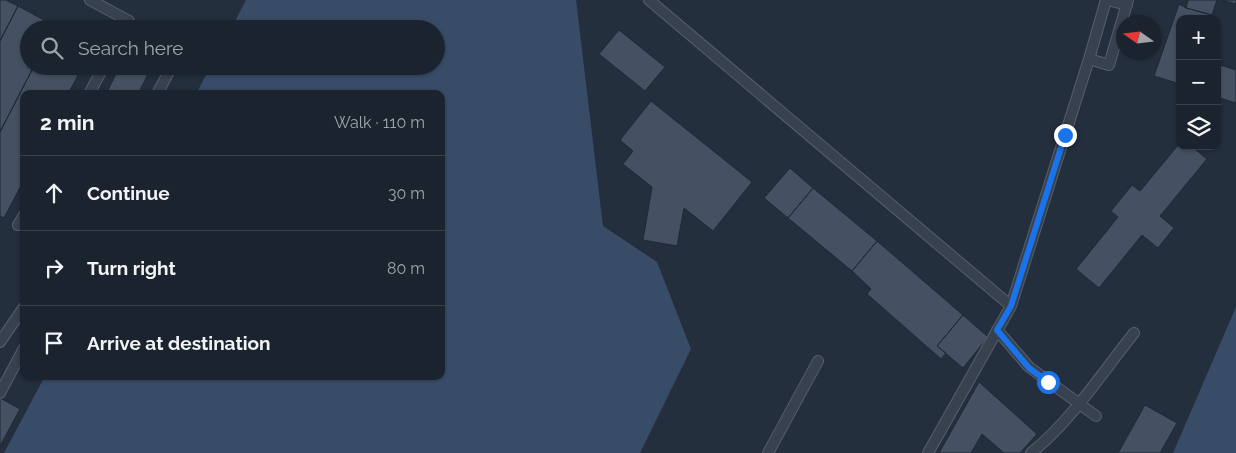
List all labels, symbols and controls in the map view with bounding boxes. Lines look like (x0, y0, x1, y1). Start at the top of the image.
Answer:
north arrow (1116, 15, 1161, 60)
map controls (1176, 15, 1221, 150)
button: + (1176, 15, 1221, 60)
search box (20, 20, 445, 75)
icon: search (38, 34, 66, 62)
text: Search here (78, 37, 184, 59)
button: − (1176, 60, 1221, 105)
button: layers (1176, 105, 1221, 150)
text: 2 min (40, 110, 94, 135)
text: Walk · 110 m (334, 113, 425, 132)
route end (1054, 124, 1077, 147)
icon: ahead (40, 179, 68, 207)
text: Continue (87, 182, 170, 204)
text: 30 m (388, 184, 425, 203)
icon: right (40, 254, 68, 282)
text: Turn right (87, 257, 176, 279)
text: 80 m (387, 259, 425, 278)
icon: arrive (40, 329, 68, 357)
text: Arrive at destination (87, 332, 271, 354)
route start (1037, 371, 1060, 394)

